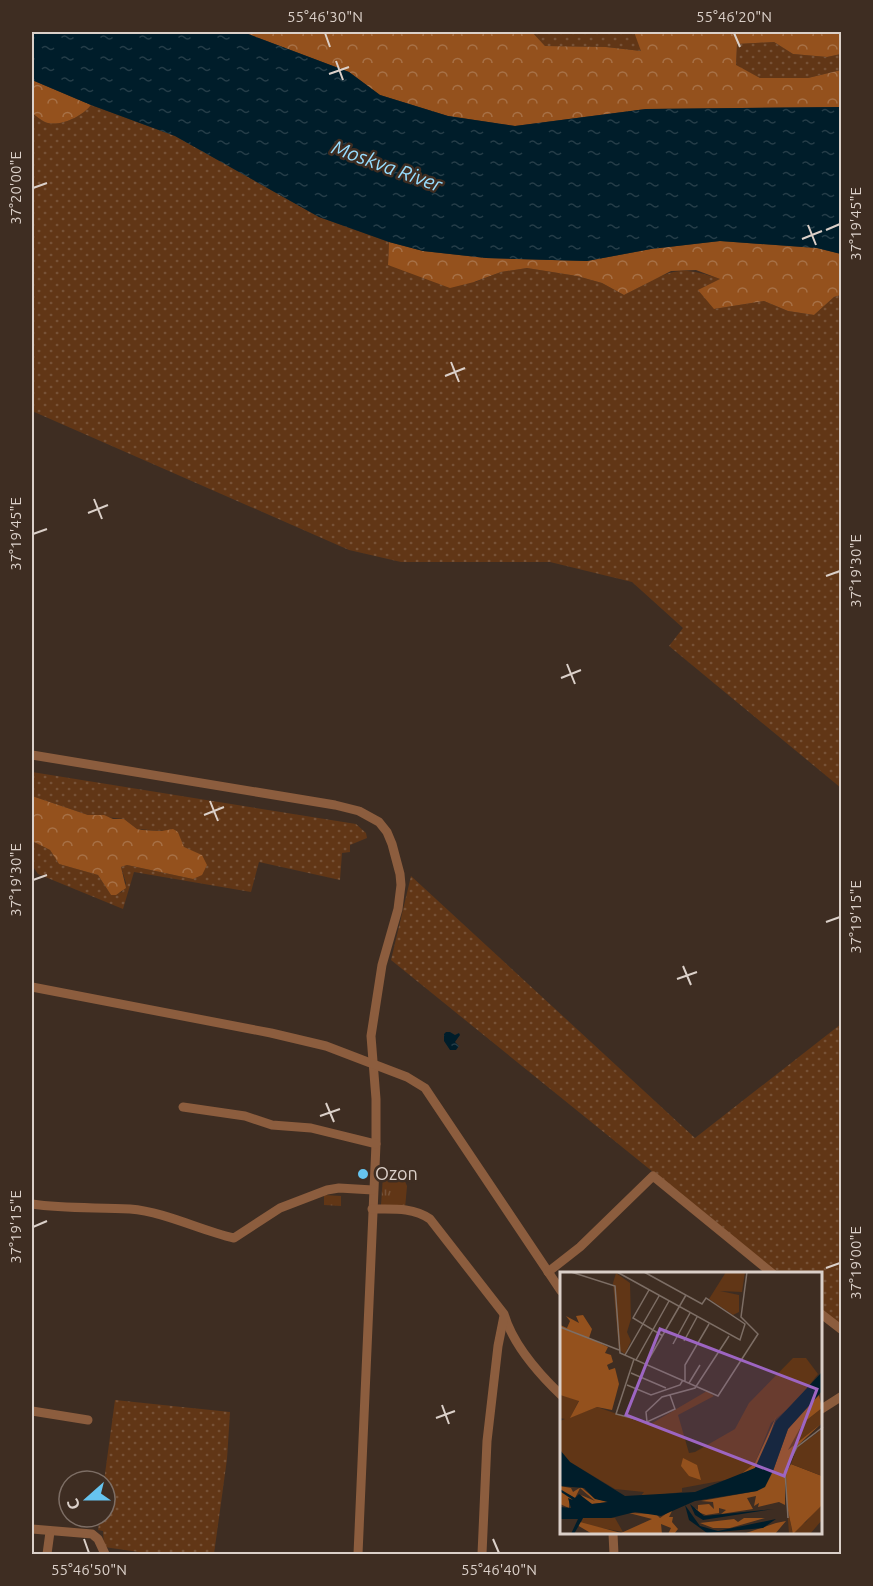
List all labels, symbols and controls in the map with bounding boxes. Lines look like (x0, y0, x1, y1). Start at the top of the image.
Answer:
text: 55°46'30"N (287, 8, 363, 25)
text: 55°46'20"N (696, 8, 772, 25)
water label: Moskva River (329, 135, 447, 197)
text: 37°20'00"E (7, 151, 24, 225)
text: 37°19'45"E (847, 187, 864, 261)
text: 37°19'45"E (7, 497, 24, 571)
text: 37°19'30"E (847, 534, 864, 608)
text: 37°19'30"E (7, 843, 24, 917)
text: 37°19'15"E (847, 880, 864, 954)
place label: Ozon (375, 1163, 418, 1183)
marker: Ozon (356, 1167, 370, 1181)
text: 37°19'15"E (7, 1190, 24, 1264)
text: 37°19'00"E (847, 1226, 864, 1300)
inset map (560, 1272, 822, 1535)
north arrow (57, 1469, 117, 1529)
text: С (63, 1496, 83, 1512)
text: 55°46'50"N (51, 1561, 127, 1578)
text: 55°46'40"N (461, 1561, 537, 1578)

